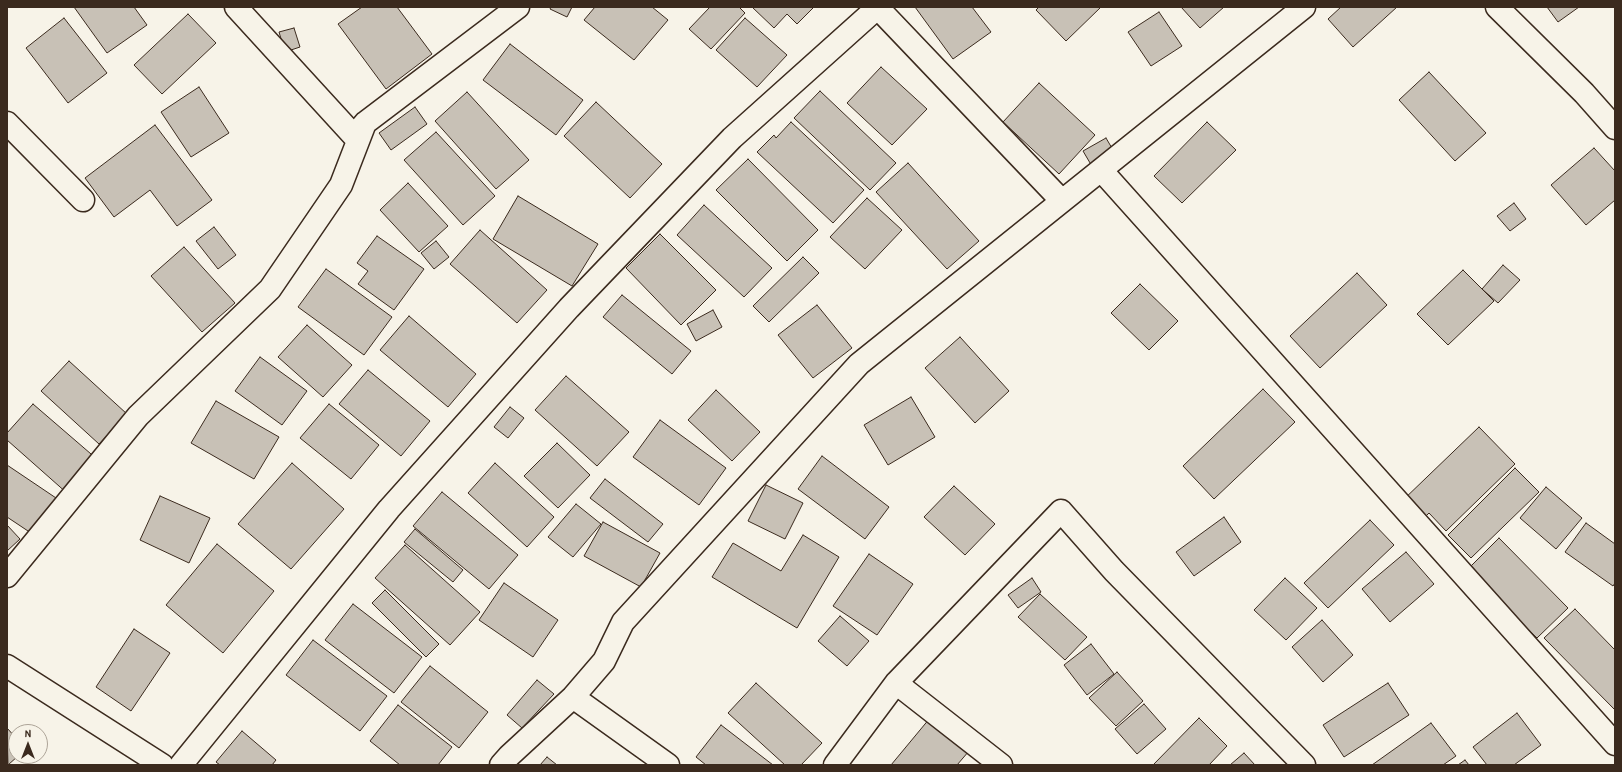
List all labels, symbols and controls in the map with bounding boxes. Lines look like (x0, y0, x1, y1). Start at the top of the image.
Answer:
north arrow (8, 724, 48, 764)
text: N (25, 726, 31, 740)

